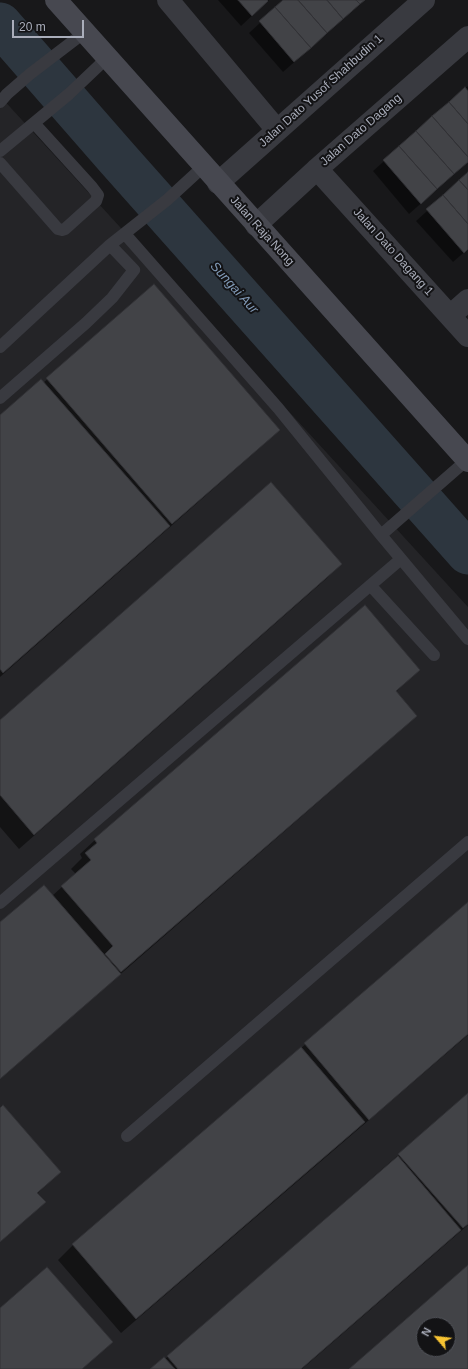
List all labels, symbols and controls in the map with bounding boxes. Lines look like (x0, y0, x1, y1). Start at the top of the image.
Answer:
scale bar (14, 12, 86, 38)
text: 20 m (19, 20, 46, 34)
street label: Jalan Dato Yusof Shahbudin 1 (256, 32, 386, 150)
street label: Jalan Dato Dagang (318, 91, 404, 169)
street label: Jalan Raja Nong (227, 193, 297, 269)
street label: Jalan Dato Dagang 1 (350, 205, 436, 299)
water label: Sungai Aur (207, 259, 261, 317)
north arrow (416, 1317, 456, 1357)
text: N (419, 1326, 433, 1338)

